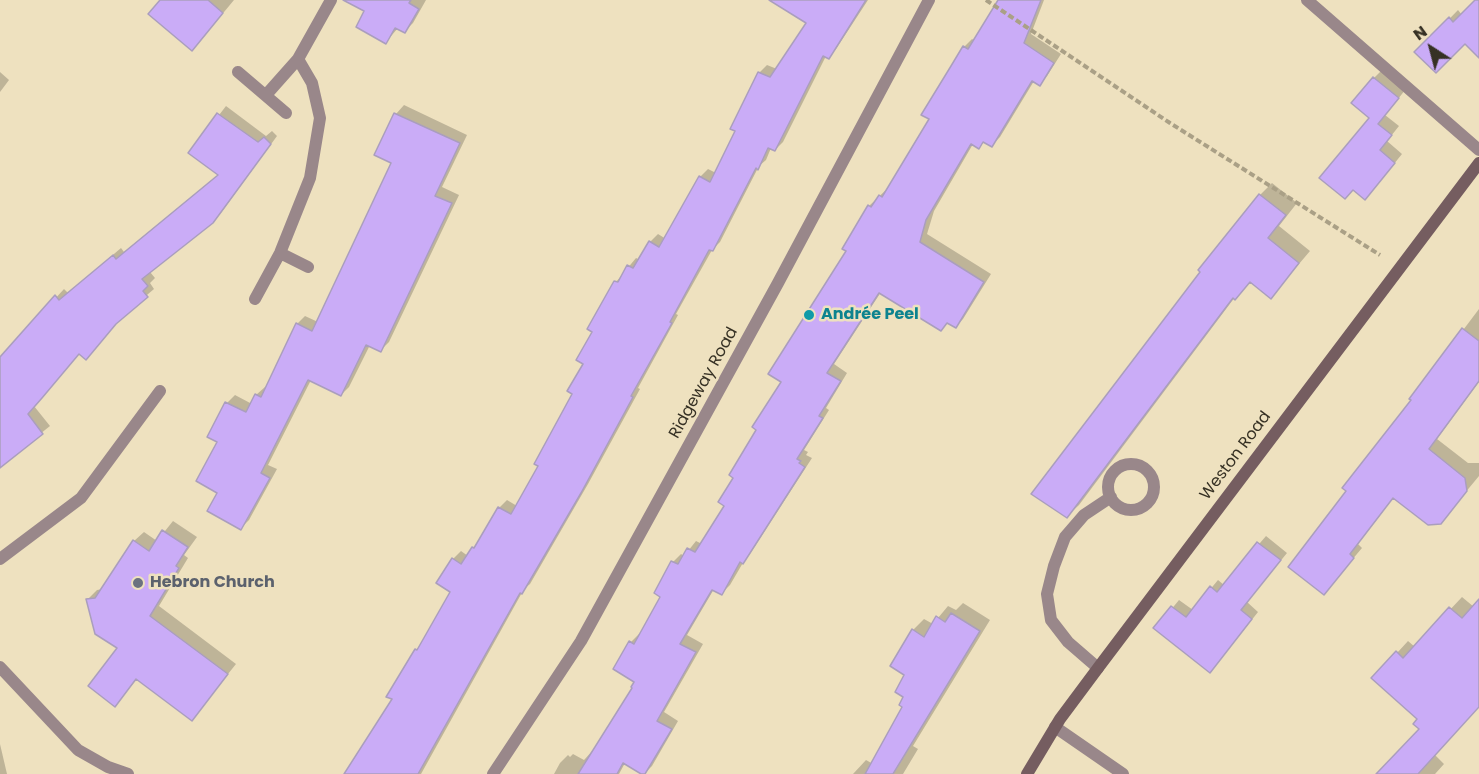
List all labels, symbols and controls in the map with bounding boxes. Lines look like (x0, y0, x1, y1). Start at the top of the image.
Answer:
north arrow (1401, 18, 1461, 78)
text: N (1408, 20, 1432, 46)
place label: Andrée Peel (821, 305, 919, 325)
marker: Andrée Peel (802, 308, 816, 322)
street label: Ridgeway Road (666, 324, 742, 442)
street label: Weston Road (1196, 408, 1276, 504)
place label: Hebron Church (150, 573, 275, 593)
marker: Hebron Church (131, 576, 145, 590)

